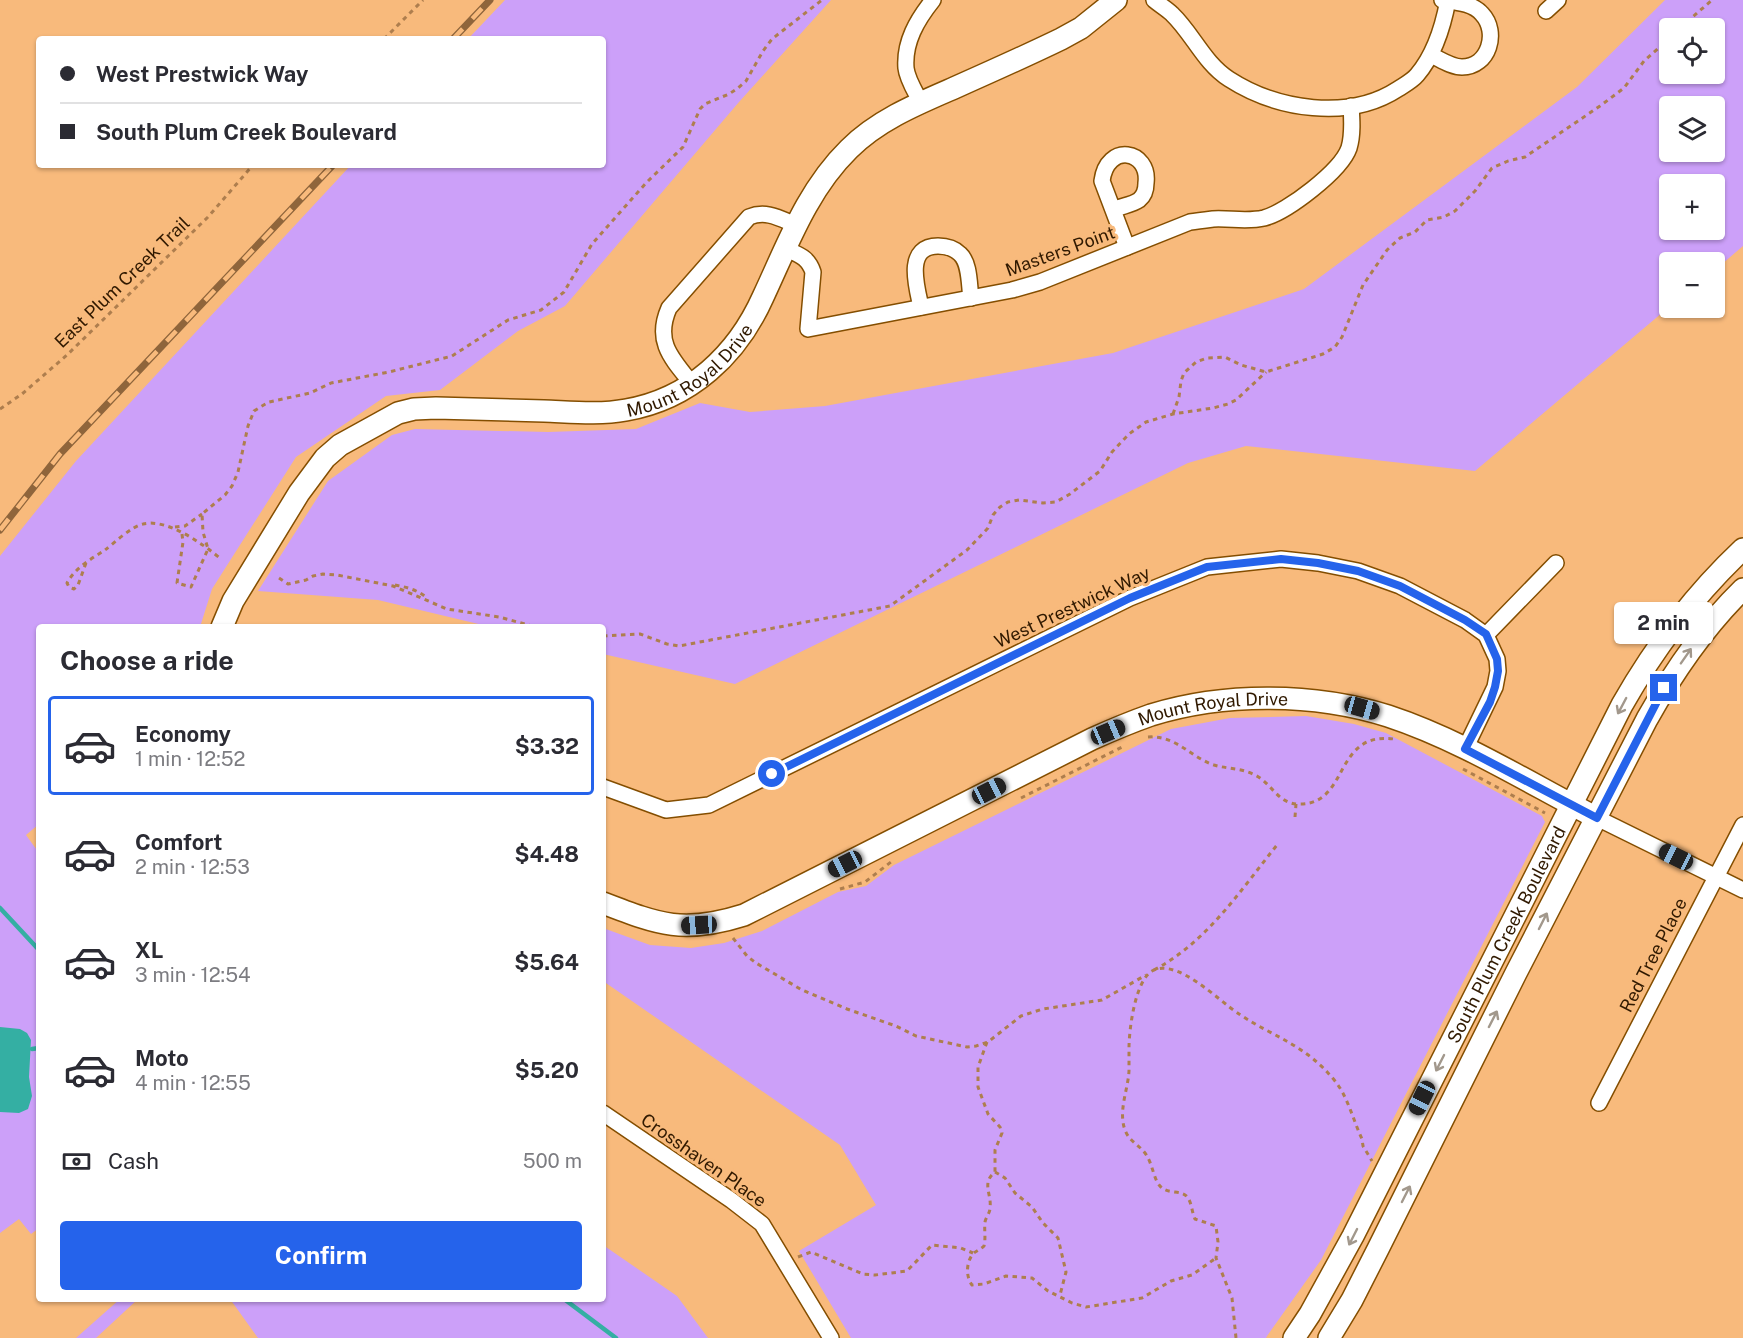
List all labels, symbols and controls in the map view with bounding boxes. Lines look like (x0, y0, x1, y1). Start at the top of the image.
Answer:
map controls (1659, 18, 1725, 318)
button: locate (1659, 18, 1725, 84)
text: West Prestwick Way (96, 61, 308, 87)
button: layers (1659, 96, 1725, 162)
text: South Plum Creek Boulevard (96, 119, 397, 145)
button: + (1659, 174, 1725, 240)
street label: East Plum Creek Trail (50, 212, 194, 352)
street label: Masters Point (1002, 221, 1118, 281)
button: − (1659, 252, 1725, 318)
street label: Mount Royal Drive (624, 320, 757, 420)
street label: West Prestwick Way (991, 562, 1153, 652)
callout: 2 min (1614, 601, 1714, 643)
text: 2 min (1637, 611, 1690, 635)
text: Choose a ride (60, 644, 234, 676)
one-way arrow (1680, 649, 1692, 665)
route end (1650, 674, 1677, 701)
street label: Mount Royal Drive (1135, 688, 1289, 729)
car (1342, 694, 1382, 722)
one-way arrow (1616, 697, 1628, 714)
car (1088, 717, 1128, 747)
icon: car (63, 719, 117, 773)
text: Economy (135, 721, 231, 747)
text: $3.32 (515, 733, 579, 759)
text: 1 min · 12:52 (135, 747, 245, 771)
route start (758, 760, 785, 787)
car (969, 775, 1009, 807)
street label: South Plum Creek Boulevard (1442, 823, 1569, 1046)
icon: car (63, 827, 117, 881)
text: Comfort (135, 829, 222, 855)
text: $4.48 (515, 841, 579, 867)
car (1656, 841, 1696, 873)
car (825, 848, 865, 880)
text: 2 min · 12:53 (135, 855, 250, 879)
street label: Red Tree Place (1615, 894, 1691, 1016)
one-way arrow (1537, 913, 1549, 930)
car (681, 915, 717, 935)
icon: car (63, 935, 117, 989)
text: XL (135, 937, 163, 963)
text: $5.64 (514, 949, 579, 975)
text: 3 min · 12:54 (135, 963, 251, 987)
one-way arrow (1488, 1011, 1499, 1029)
icon: car (63, 1043, 117, 1097)
text: Moto (135, 1045, 189, 1071)
one-way arrow (1434, 1053, 1445, 1071)
text: $5.20 (515, 1057, 579, 1083)
text: 4 min · 12:55 (135, 1071, 251, 1095)
car (1406, 1078, 1438, 1118)
street label: Crosshaven Place (637, 1109, 771, 1211)
icon: cash (60, 1145, 93, 1178)
text: Cash (108, 1148, 159, 1174)
text: 500 m (523, 1149, 582, 1173)
one-way arrow (1400, 1185, 1412, 1203)
button: Confirm (60, 1221, 582, 1290)
one-way arrow (1346, 1228, 1358, 1246)

